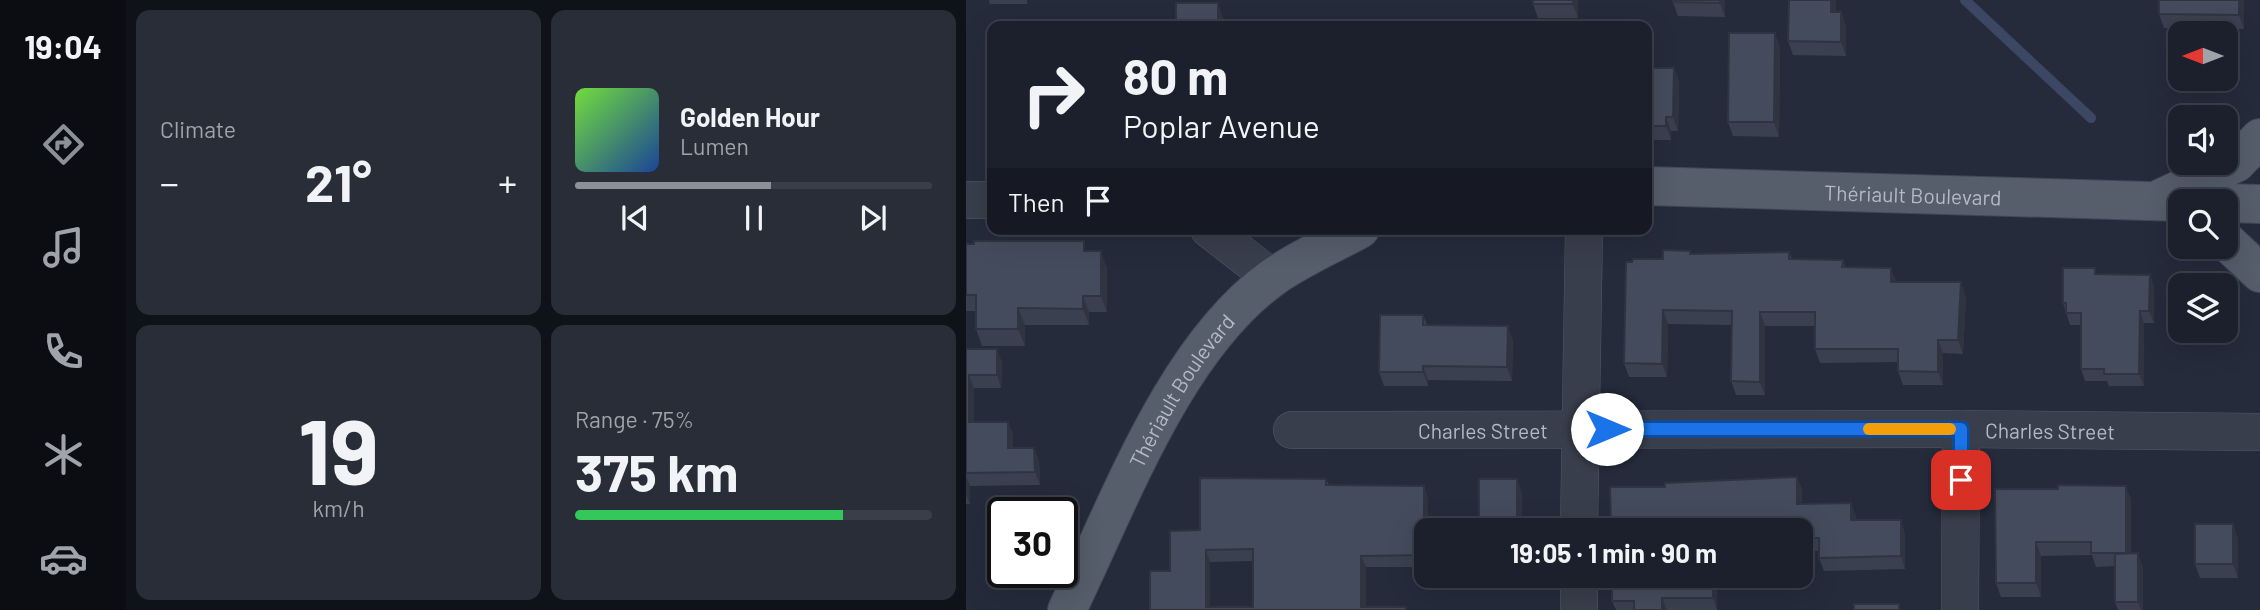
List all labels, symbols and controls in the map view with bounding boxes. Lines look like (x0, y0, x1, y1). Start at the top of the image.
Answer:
north arrow (2168, 21, 2238, 91)
map controls (2168, 21, 2238, 343)
text: 19:04 (24, 27, 102, 65)
text: 80 m (1123, 46, 1228, 105)
icon: right (1008, 49, 1099, 140)
text: Golden Hour (680, 101, 820, 132)
button: sound (2168, 105, 2238, 175)
text: Poplar Avenue (1123, 106, 1320, 144)
text: Climate (160, 115, 236, 143)
icon: directions (39, 120, 88, 169)
text: Lumen (680, 132, 749, 160)
text: 21° (305, 150, 372, 212)
text: − (160, 159, 179, 205)
text: + (498, 159, 517, 205)
street label: Thériault Boulevard (1824, 179, 2002, 209)
icon: arrive (1079, 182, 1117, 220)
text: Then (1008, 186, 1065, 217)
button: search (2168, 189, 2238, 259)
icon: previous (616, 199, 654, 237)
icon: pause (735, 199, 773, 237)
icon: next (854, 199, 892, 237)
icon: music (39, 223, 88, 272)
button: layers (2168, 273, 2238, 343)
street label: Thériault Boulevard (1123, 308, 1239, 471)
icon: phone (39, 327, 88, 376)
position arrow (1570, 392, 1644, 466)
text: 19 (298, 394, 379, 503)
text: Range · 75% (575, 405, 694, 433)
street label: Charles Street (1418, 417, 1548, 442)
street label: Charles Street (1985, 417, 2115, 443)
icon: climate (39, 430, 88, 479)
text: 375 km (575, 440, 738, 502)
pin (1931, 450, 1991, 510)
icon: arrive (1942, 461, 1980, 499)
text: km/h (312, 494, 365, 522)
speed limit sign: 30 (987, 497, 1078, 588)
icon: car (39, 534, 88, 583)
text: 19:05 · 1 min · 90 m (1510, 537, 1717, 568)

